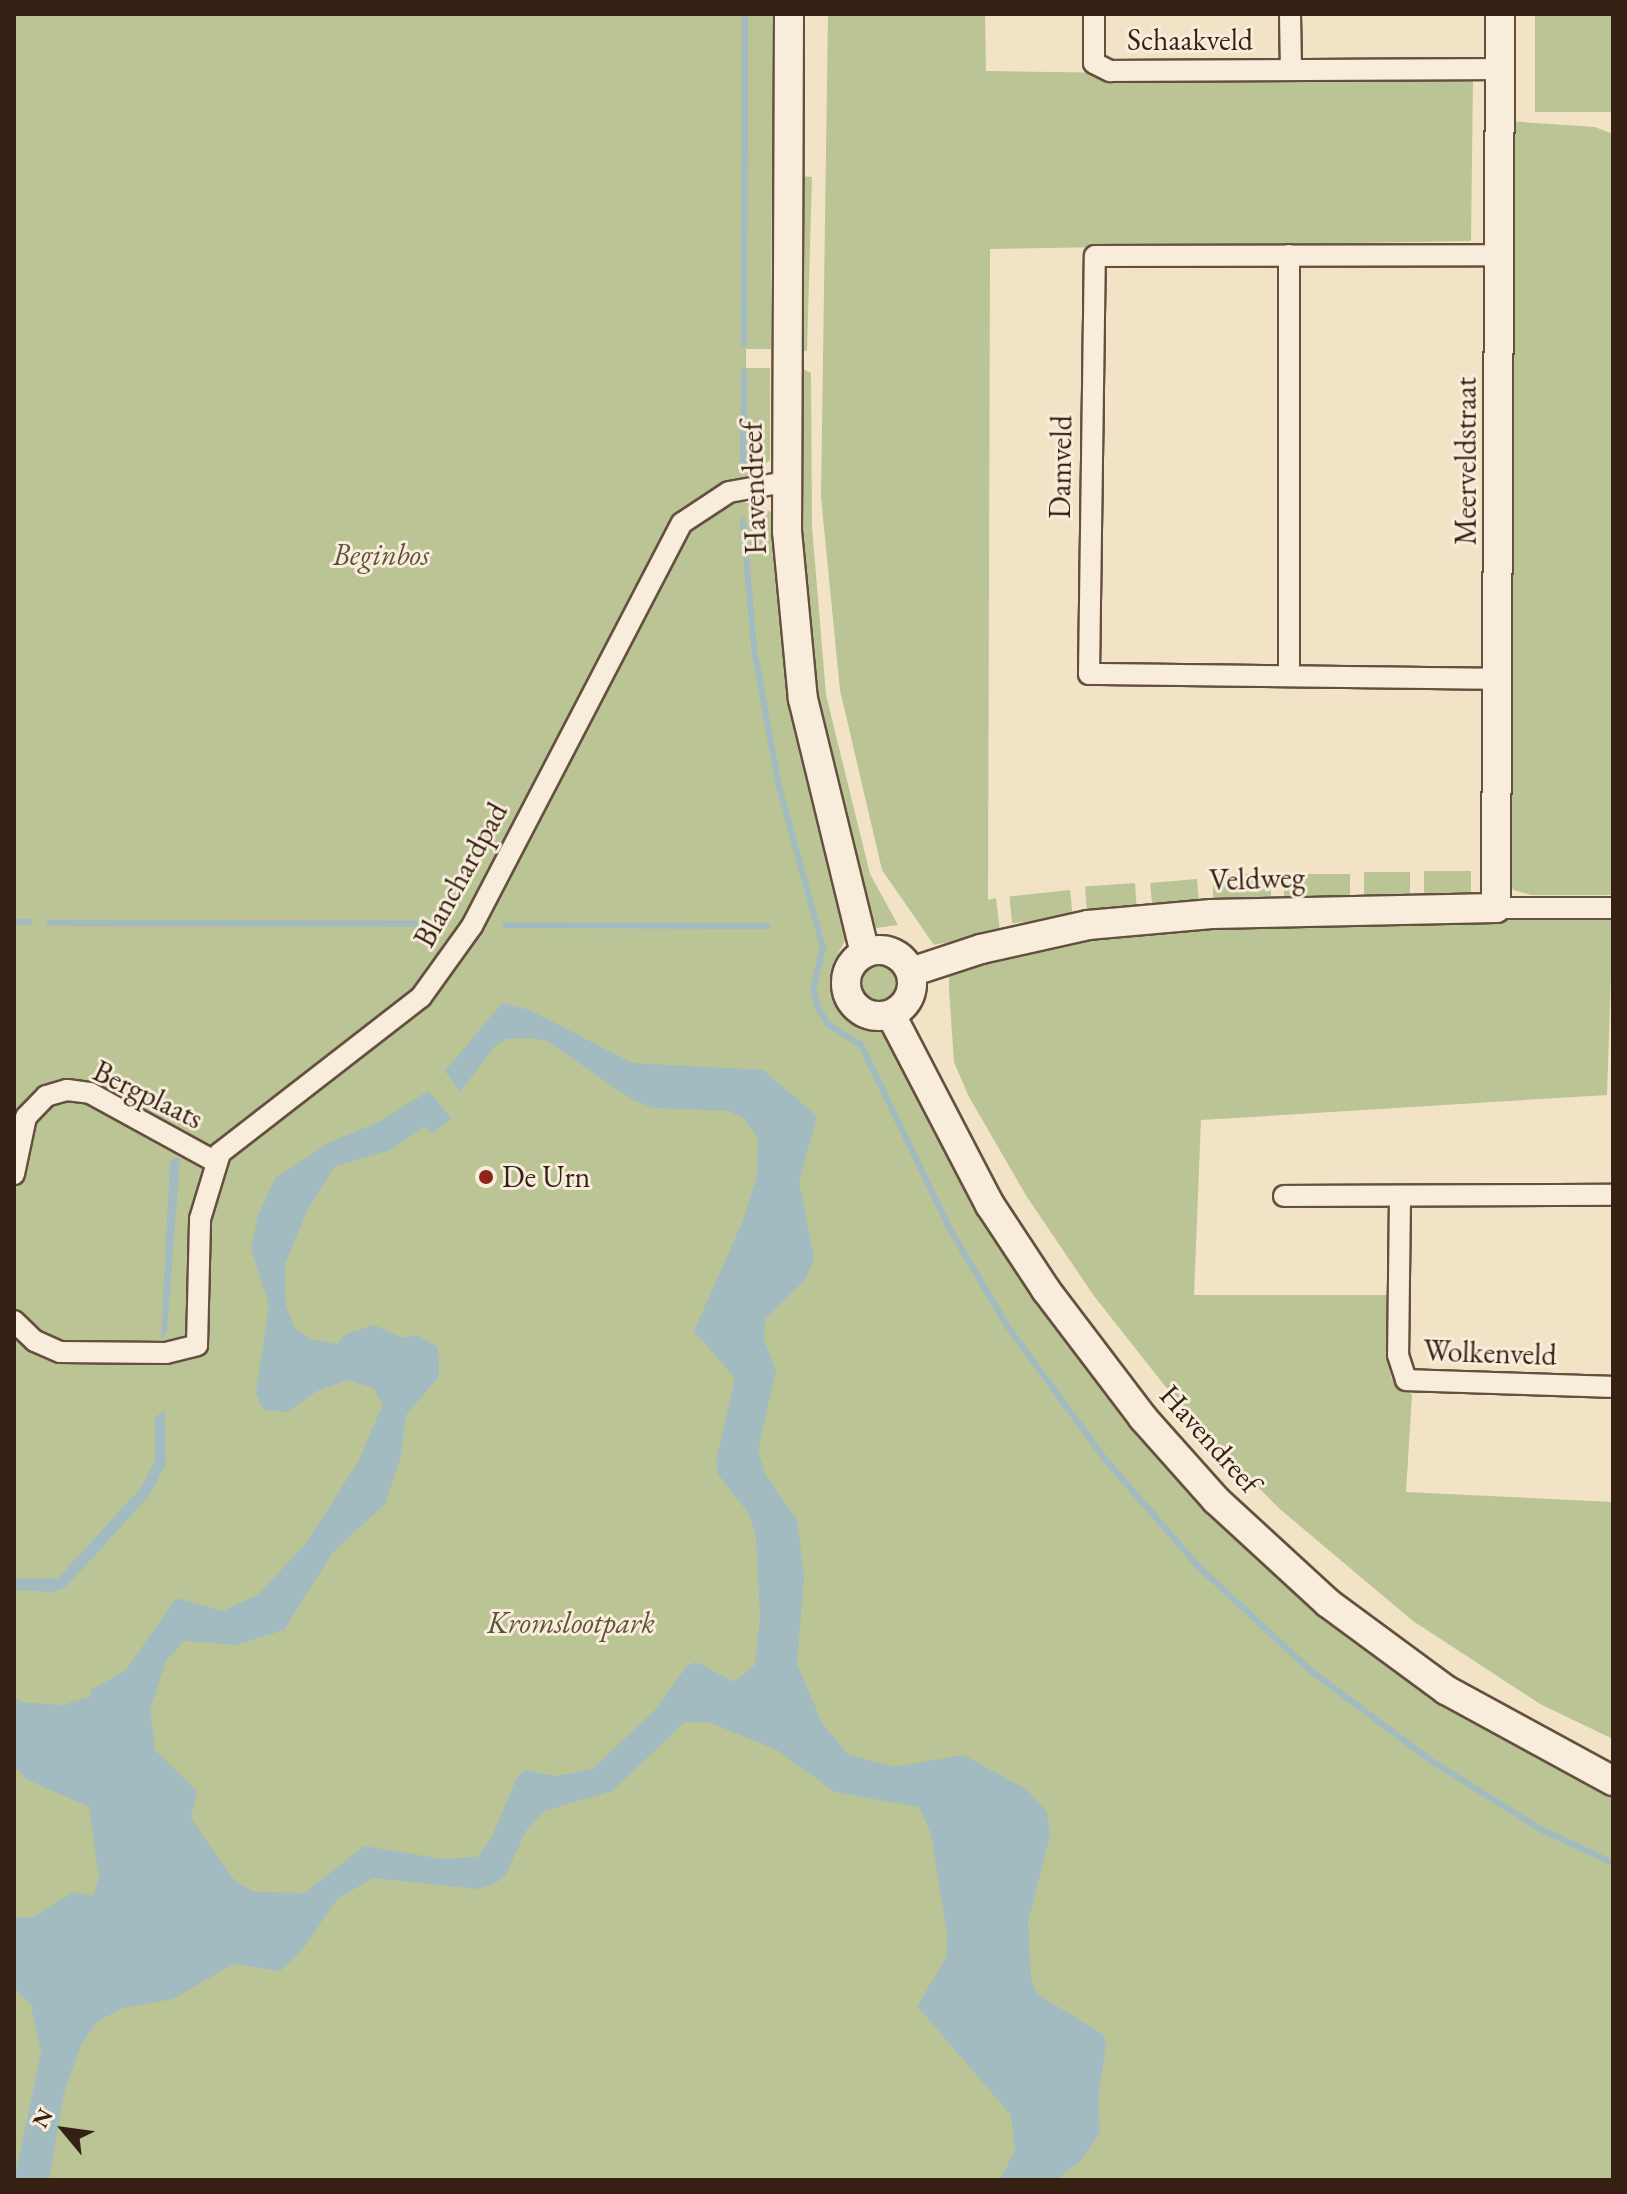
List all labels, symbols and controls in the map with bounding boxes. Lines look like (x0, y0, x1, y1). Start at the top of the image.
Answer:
street label: Schaakveld (1127, 22, 1253, 58)
street label: Meerveldstraat (1448, 377, 1484, 545)
street label: Damveld (1042, 415, 1080, 519)
street label: Havendreef (734, 421, 774, 555)
park label: Beginbos (333, 537, 429, 573)
street label: Blanchardpad (407, 796, 515, 954)
street label: Veldweg (1209, 859, 1305, 899)
street label: Bergplaats (87, 1053, 209, 1137)
place label: De Urn (502, 1159, 590, 1195)
marker: De Urn (477, 1168, 495, 1186)
street label: Wolkenveld (1423, 1333, 1557, 1373)
street label: Havendreef (1152, 1377, 1268, 1501)
park label: Kromslootpark (487, 1605, 655, 1641)
north arrow (24, 2090, 104, 2170)
text: N (26, 2103, 60, 2133)

